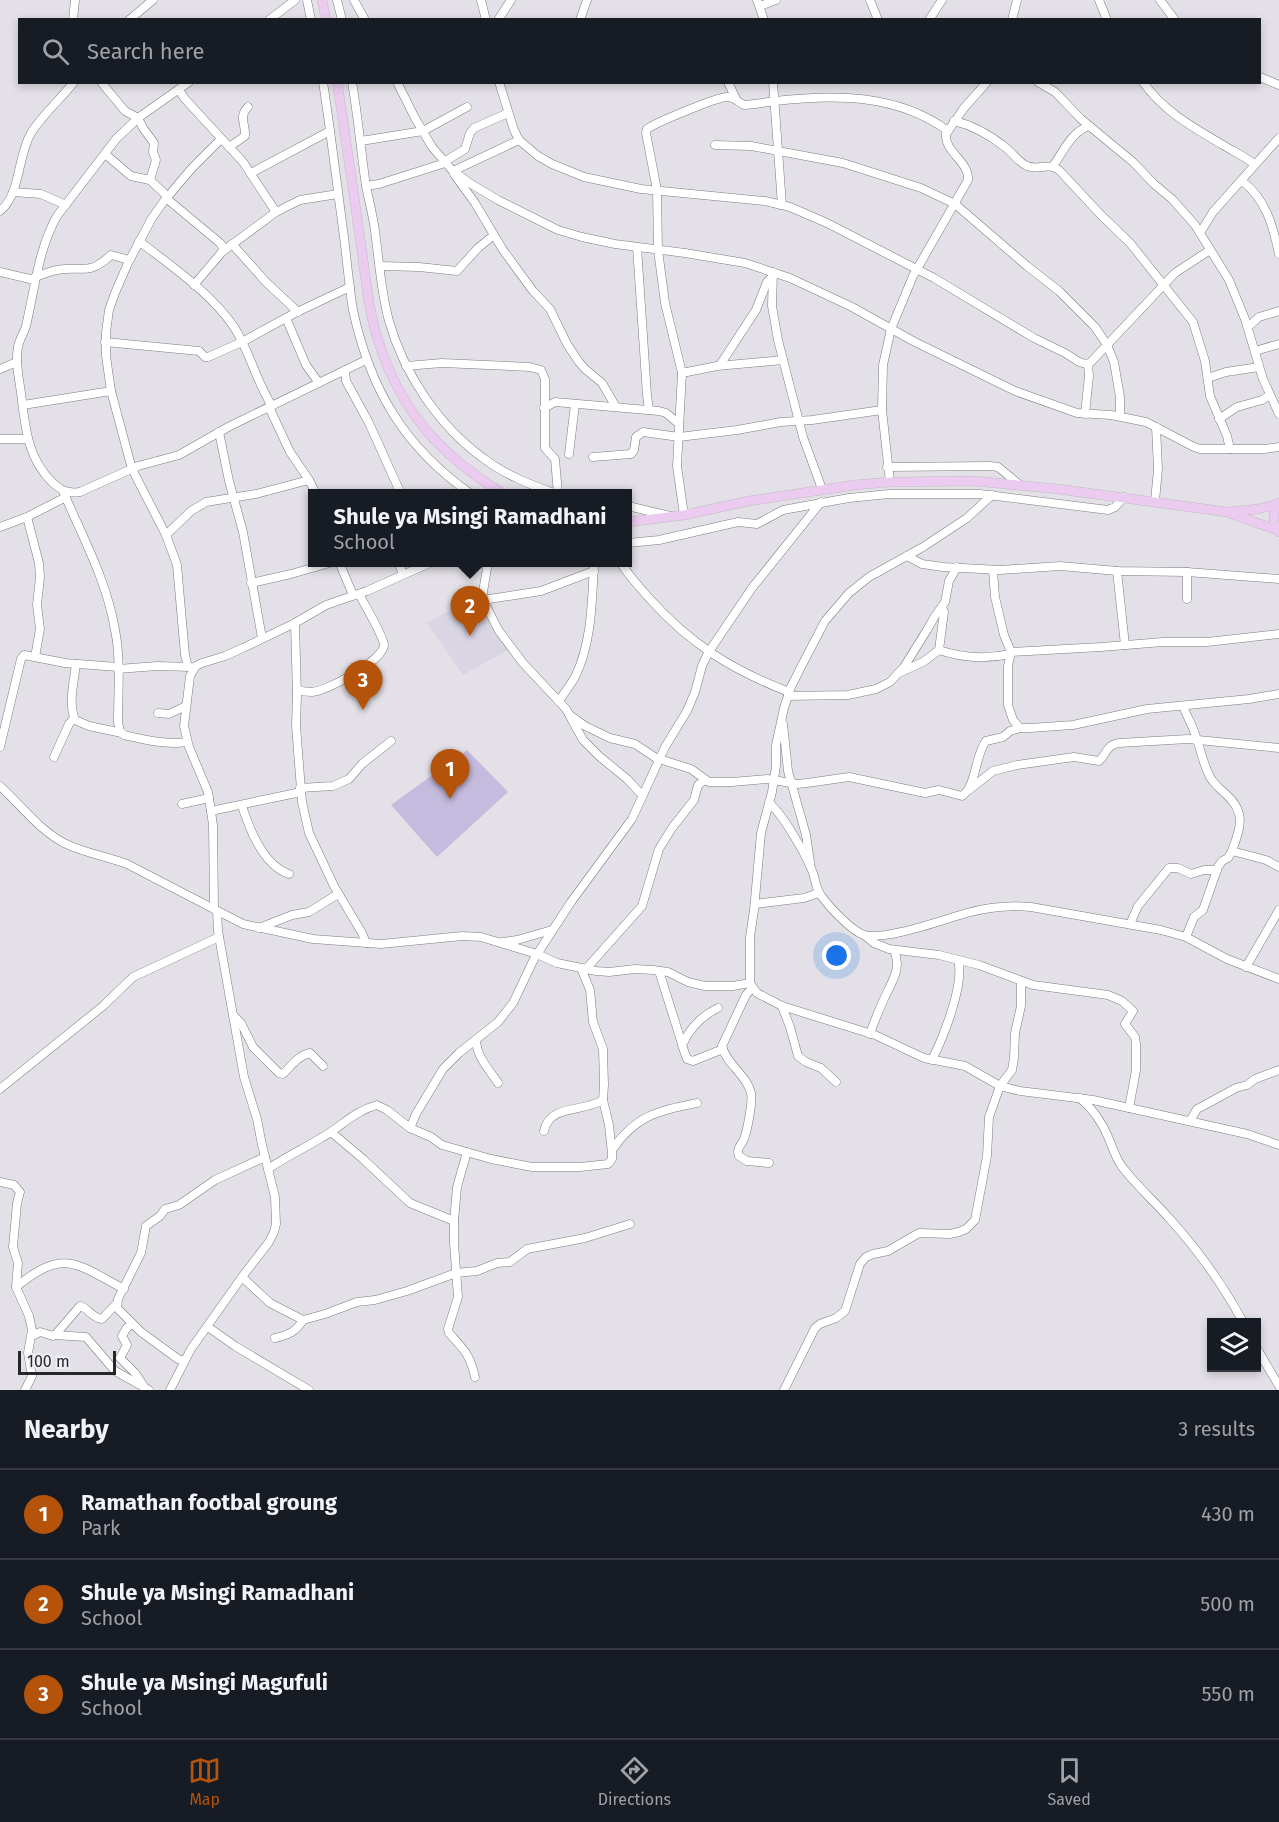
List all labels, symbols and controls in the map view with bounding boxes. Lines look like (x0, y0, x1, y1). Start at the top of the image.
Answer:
search box (18, 18, 1261, 84)
icon: search (39, 35, 72, 68)
text: Search here (87, 38, 205, 65)
popup (308, 489, 632, 567)
text: Shule ya Msingi Ramadhani (333, 503, 607, 530)
text: School (333, 530, 395, 554)
pin: 2 (450, 586, 490, 636)
pin: 3 (344, 660, 382, 710)
pin: 1 (430, 750, 470, 799)
your location (822, 941, 851, 970)
map controls (1207, 1318, 1261, 1372)
button: layers (1207, 1318, 1261, 1372)
scale bar (18, 1348, 116, 1376)
text: 100 m (27, 1352, 70, 1371)
text: Nearby (24, 1414, 109, 1445)
text: 3 results (1178, 1417, 1255, 1441)
text: Ramathan footbal groung (81, 1489, 337, 1516)
text: 1 (39, 1502, 48, 1526)
text: 430 m (1201, 1502, 1255, 1526)
text: Park (81, 1516, 120, 1540)
text: Shule ya Msingi Ramadhani (81, 1579, 354, 1606)
text: 2 (38, 1592, 49, 1616)
text: 500 m (1200, 1592, 1255, 1616)
text: School (81, 1606, 142, 1630)
text: Shule ya Msingi Magufuli (81, 1669, 328, 1696)
text: 3 (38, 1682, 49, 1706)
text: 550 m (1201, 1682, 1255, 1706)
text: School (81, 1696, 142, 1720)
tab: Map (188, 1754, 221, 1809)
tab: Directions (598, 1754, 671, 1809)
tab: Saved (1047, 1754, 1091, 1809)

